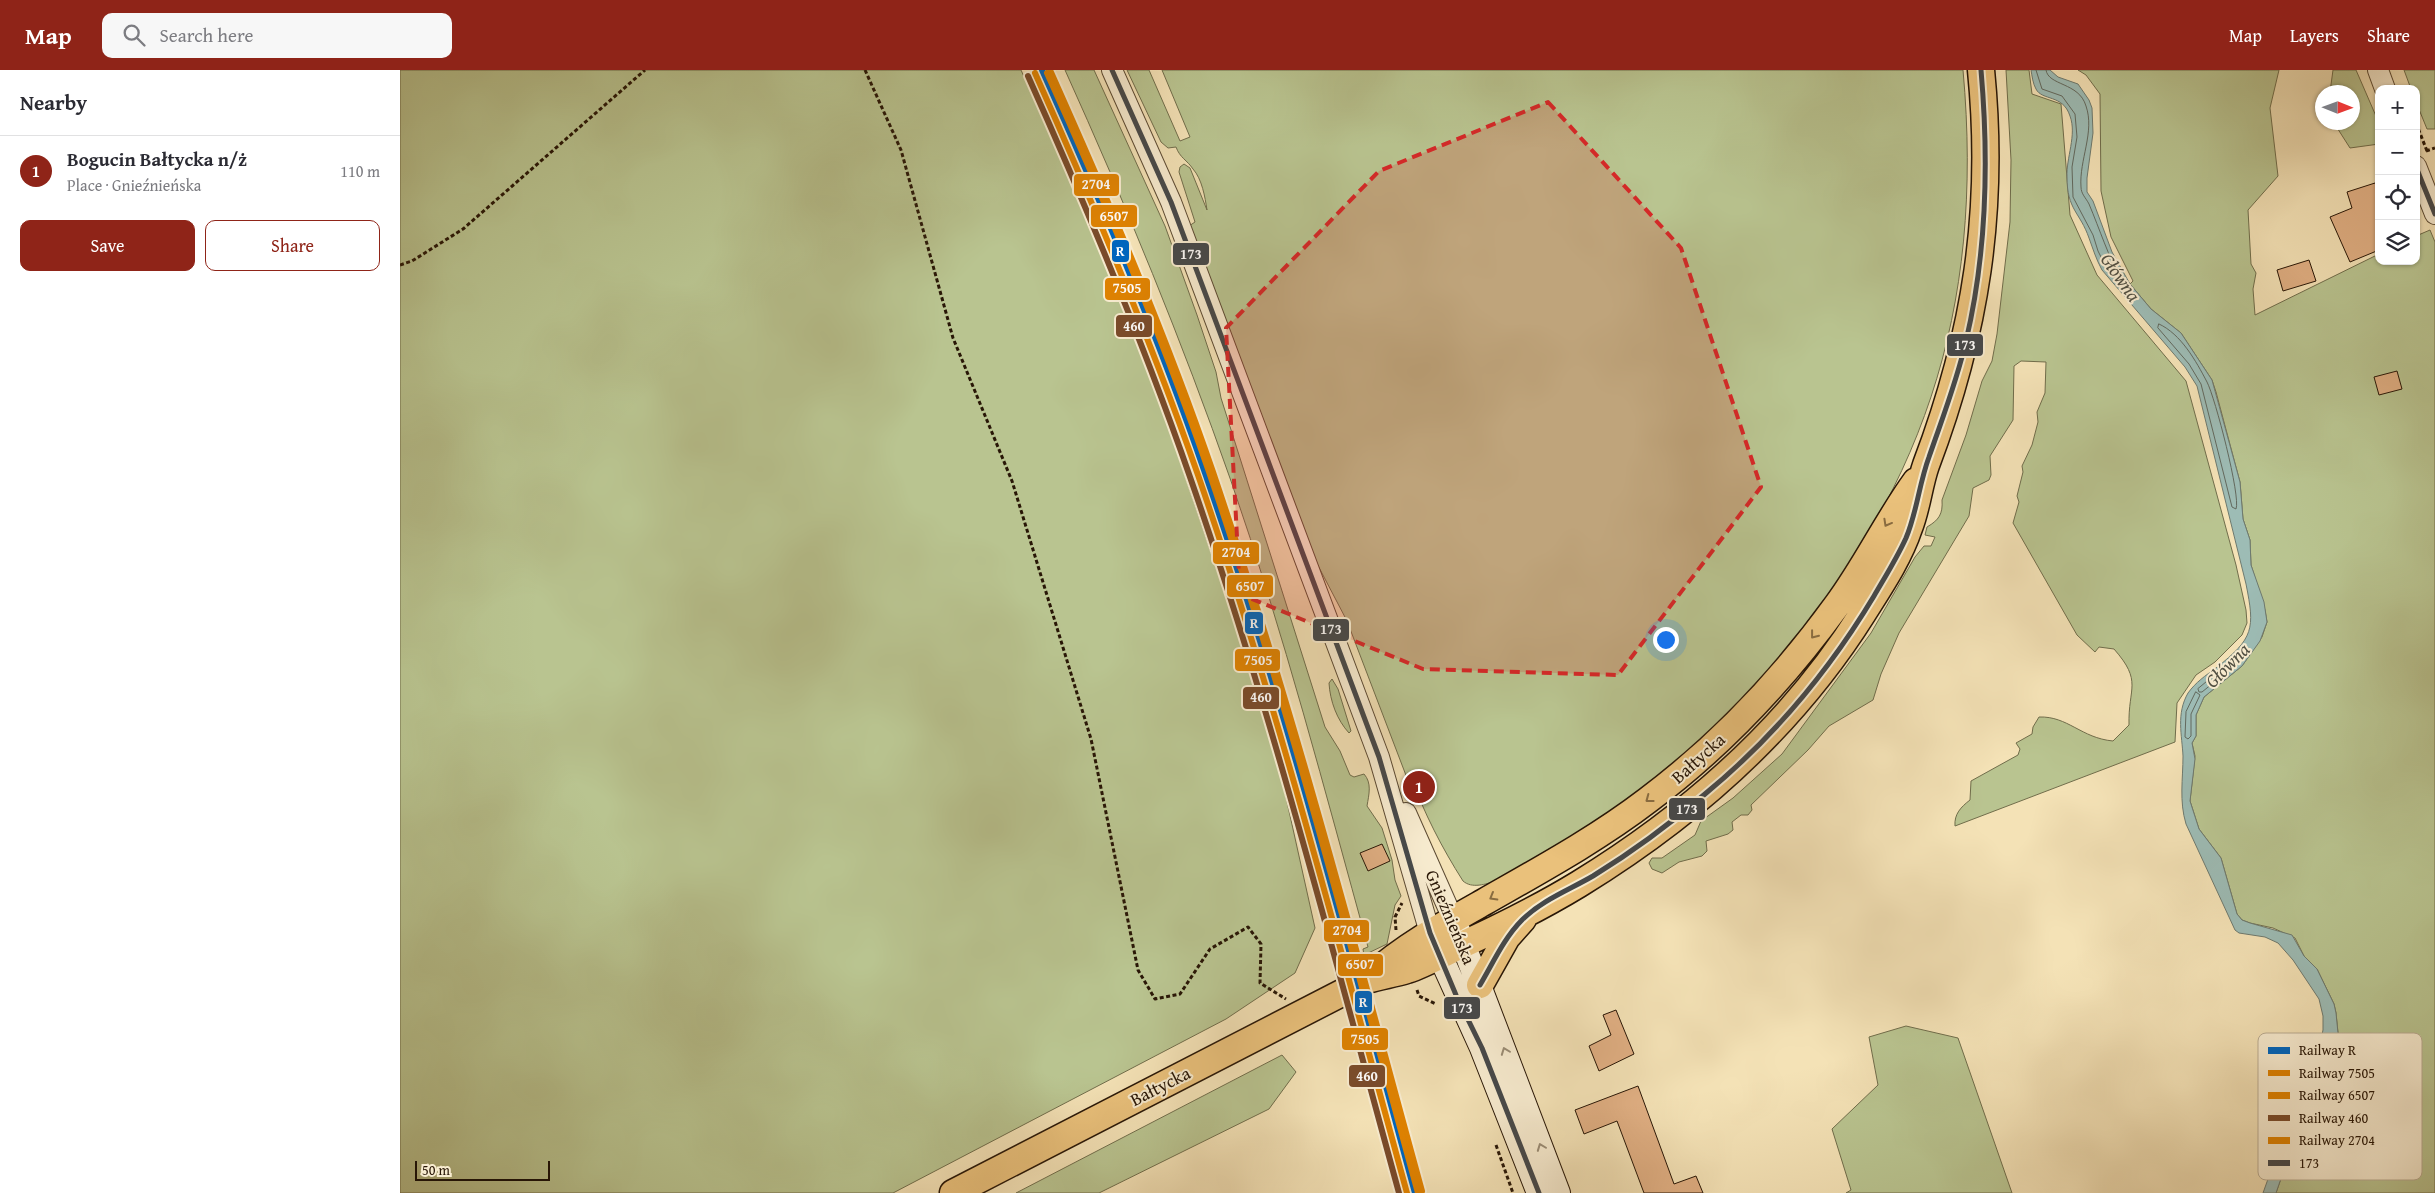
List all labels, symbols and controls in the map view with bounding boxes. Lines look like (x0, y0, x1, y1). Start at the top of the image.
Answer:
search box (102, 13, 452, 58)
text: Map (25, 18, 72, 53)
icon: search (120, 21, 148, 49)
text: Search here (160, 21, 253, 49)
text: Map (2229, 22, 2262, 49)
text: Layers (2290, 22, 2339, 49)
text: Share (2367, 22, 2410, 49)
north arrow (2315, 85, 2360, 130)
map controls (2375, 85, 2420, 265)
button: + (2375, 85, 2420, 130)
text: Nearby (20, 87, 87, 118)
button: − (2375, 130, 2420, 175)
text: Bogucin Bałtycka n/ż (67, 145, 247, 173)
text: 1 (32, 159, 40, 183)
text: 110 m (340, 159, 380, 183)
text: Place · Gnieźnieńska (67, 173, 201, 197)
line badge: 2704 (1073, 173, 1120, 197)
text: 2704 (1081, 174, 1111, 194)
button: locate (2375, 175, 2420, 220)
line badge: 6507 (1090, 204, 1138, 228)
text: 6507 (1099, 206, 1129, 226)
button: Save (20, 220, 195, 271)
button: Share (205, 220, 380, 271)
button: layers (2375, 220, 2420, 265)
line badge: R (1111, 239, 1130, 263)
text: R (1116, 241, 1125, 261)
line badge: 173 (1172, 242, 1210, 266)
text: 173 (1180, 244, 1202, 264)
water label: Główna (2094, 247, 2148, 307)
line badge: 7505 (1104, 277, 1151, 301)
text: 7505 (1112, 278, 1142, 298)
line badge: 460 (1115, 314, 1153, 338)
text: 460 (1123, 316, 1145, 336)
line badge: 173 (1946, 333, 1984, 357)
text: 173 (1954, 335, 1976, 355)
one-way arrow (1884, 517, 1894, 526)
line badge: 2704 (1212, 541, 1260, 565)
text: 2704 (1221, 542, 1251, 562)
line badge: 6507 (1226, 574, 1274, 598)
text: 6507 (1235, 576, 1265, 596)
line badge: R (1244, 611, 1264, 635)
text: R (1250, 613, 1259, 633)
line badge: 173 (1312, 618, 1350, 642)
text: 173 (1320, 619, 1342, 639)
your location (1653, 627, 1679, 653)
one-way arrow (1811, 629, 1819, 638)
water label: Główna (2198, 636, 2256, 694)
line badge: 7505 (1234, 648, 1281, 672)
text: 7505 (1243, 650, 1273, 670)
line badge: 460 (1242, 686, 1280, 710)
text: 460 (1250, 687, 1272, 707)
street label: Bałtycka (1665, 726, 1731, 790)
pin: 1 (1403, 768, 1435, 806)
one-way arrow (1645, 793, 1655, 802)
line badge: 173 (1668, 797, 1706, 821)
text: 173 (1676, 799, 1698, 819)
street label: Gnieźnieńska (1419, 865, 1483, 969)
one-way arrow (1489, 890, 1498, 900)
line badge: 2704 (1323, 919, 1370, 943)
text: 2704 (1332, 920, 1362, 940)
line badge: 6507 (1337, 953, 1384, 977)
text: 6507 (1345, 954, 1375, 974)
line badge: R (1354, 990, 1373, 1014)
text: R (1359, 992, 1368, 1012)
line badge: 173 (1443, 996, 1481, 1020)
text: 173 (1451, 998, 1473, 1018)
line badge: 7505 (1341, 1027, 1389, 1051)
text: 7505 (1350, 1029, 1380, 1049)
legend (2258, 1033, 2422, 1180)
text: Railway R (2299, 1040, 2357, 1060)
one-way arrow (1500, 1047, 1510, 1055)
street label: Bałtycka (1125, 1059, 1195, 1113)
text: Railway 7505 (2299, 1063, 2375, 1083)
line badge: 460 (1348, 1064, 1386, 1088)
text: 460 (1356, 1066, 1378, 1086)
text: Railway 6507 (2299, 1085, 2375, 1105)
text: Railway 460 (2299, 1108, 2368, 1128)
text: Railway 2704 (2299, 1130, 2375, 1150)
one-way arrow (1537, 1144, 1547, 1152)
text: 173 (2299, 1153, 2319, 1173)
scale bar (415, 1158, 550, 1181)
text: 50 m (422, 1160, 450, 1180)

